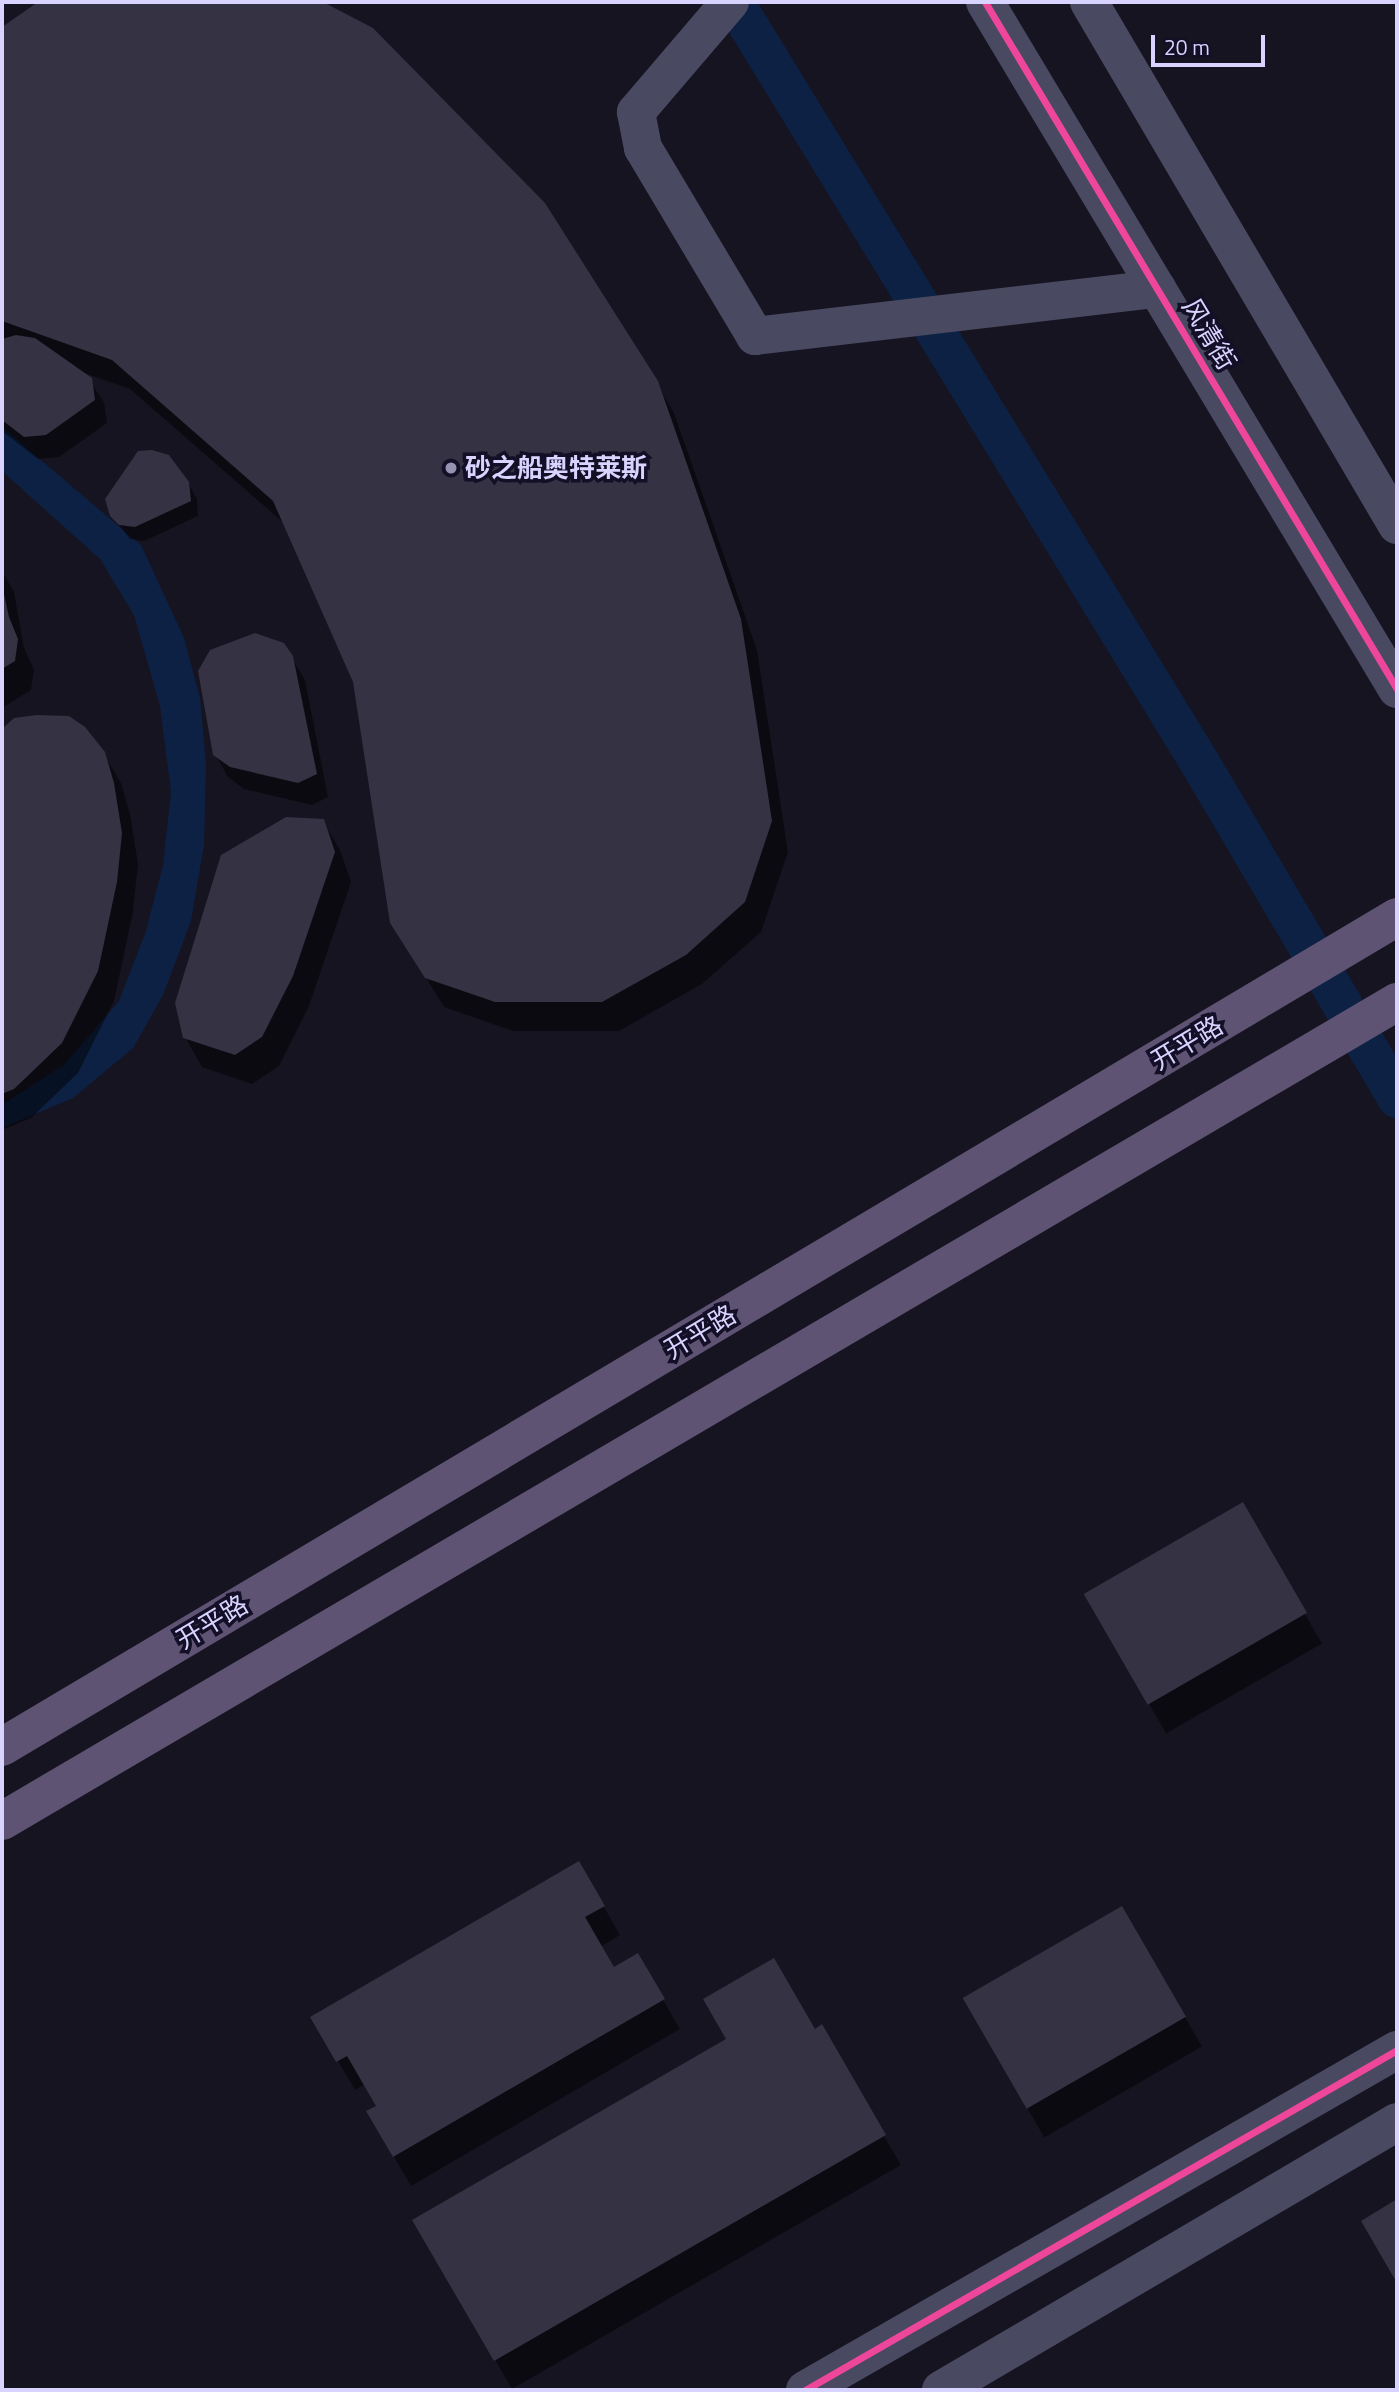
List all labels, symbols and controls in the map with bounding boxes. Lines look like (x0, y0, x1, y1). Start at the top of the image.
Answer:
scale bar (1154, 21, 1268, 65)
text: 20 m (1164, 31, 1210, 63)
street label: 风清街 (1176, 293, 1242, 375)
place label: 砂之船奥特莱斯 (465, 452, 647, 484)
marker: 砂之船奥特莱斯 (443, 460, 459, 476)
street label: 开平路 (1146, 1010, 1228, 1076)
street label: 开平路 (659, 1299, 741, 1365)
street label: 开平路 (171, 1589, 253, 1655)

